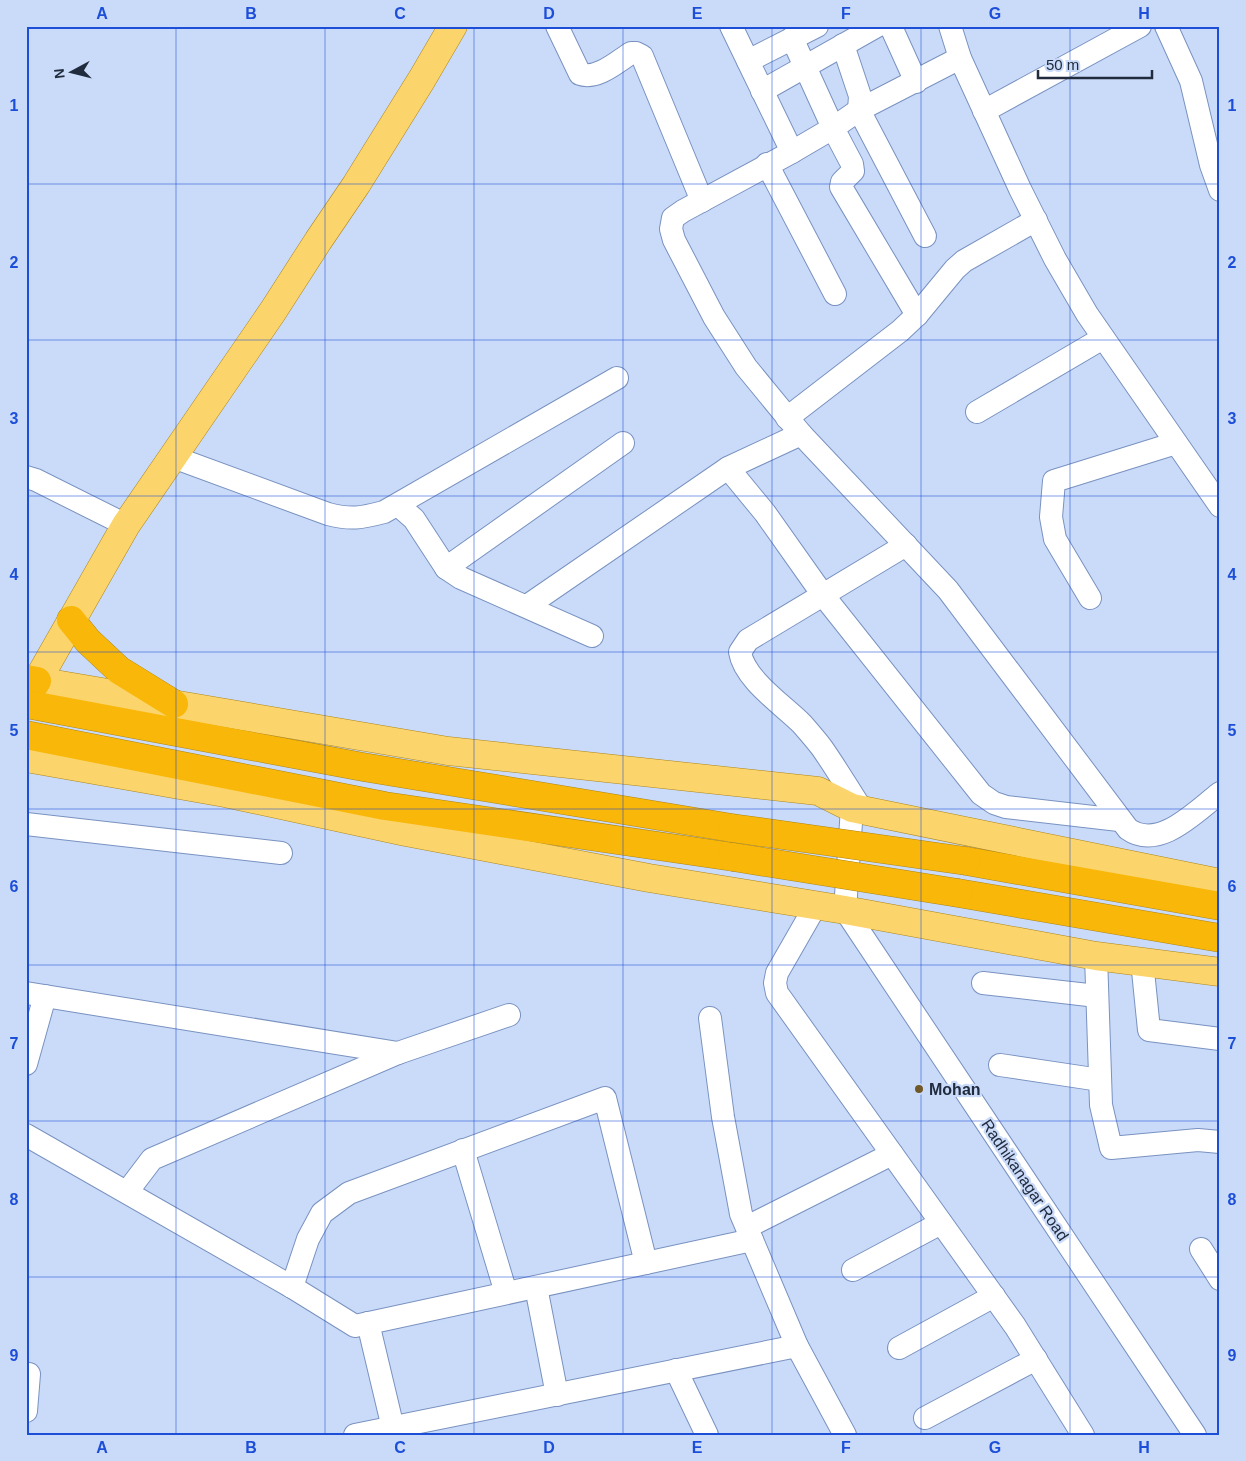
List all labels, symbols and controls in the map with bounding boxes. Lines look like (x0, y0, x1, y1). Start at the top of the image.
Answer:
text: A (96, 5, 108, 22)
text: B (245, 5, 257, 22)
text: C (394, 5, 406, 22)
text: D (543, 5, 555, 22)
text: E (692, 5, 703, 22)
text: F (841, 5, 851, 22)
text: G (989, 5, 1001, 22)
text: H (1138, 5, 1150, 22)
north arrow (48, 48, 98, 98)
scale bar (1038, 48, 1152, 80)
text: 50 m (1046, 56, 1079, 73)
text: N (51, 68, 68, 80)
text: 1 (10, 97, 19, 114)
text: 1 (1228, 97, 1237, 114)
text: 2 (10, 254, 19, 271)
text: 2 (1228, 254, 1237, 271)
text: 3 (10, 410, 19, 427)
text: 3 (1228, 410, 1237, 427)
text: 4 (10, 566, 19, 583)
text: 4 (1228, 566, 1237, 583)
text: 5 (10, 722, 19, 739)
text: 5 (1228, 722, 1237, 739)
text: 6 (10, 878, 19, 895)
text: 6 (1228, 878, 1237, 895)
text: 7 (10, 1035, 19, 1052)
text: 7 (1228, 1035, 1237, 1052)
place label: Mohan (929, 1081, 981, 1098)
marker: Mohan (913, 1083, 925, 1095)
street label: Radhikanagar Road (978, 1116, 1072, 1244)
text: 8 (10, 1191, 19, 1208)
text: 8 (1228, 1191, 1237, 1208)
text: 9 (10, 1347, 19, 1364)
text: 9 (1228, 1347, 1237, 1364)
text: A (96, 1439, 108, 1456)
text: B (245, 1439, 257, 1456)
text: C (394, 1439, 406, 1456)
text: D (543, 1439, 555, 1456)
text: E (692, 1439, 703, 1456)
text: F (841, 1439, 851, 1456)
text: G (989, 1439, 1001, 1456)
text: H (1138, 1439, 1150, 1456)

